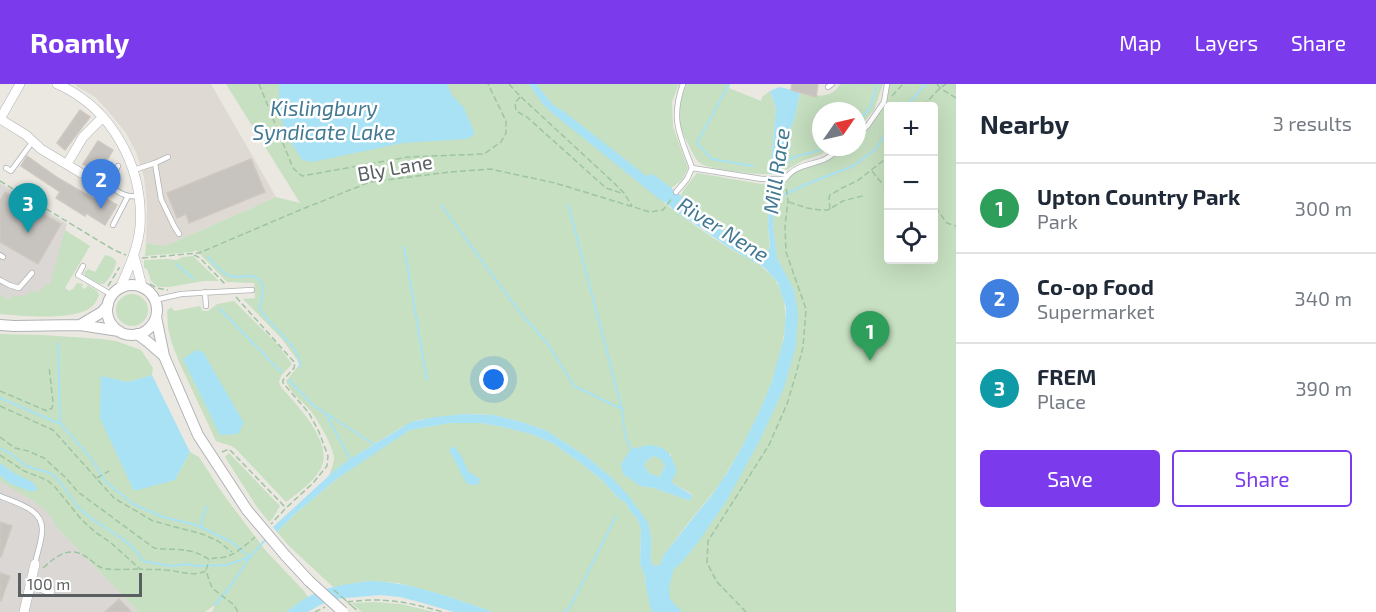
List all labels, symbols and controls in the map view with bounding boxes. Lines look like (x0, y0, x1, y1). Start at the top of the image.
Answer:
text: Roamly (30, 25, 129, 59)
text: Map (1119, 30, 1161, 55)
text: Layers (1194, 30, 1258, 55)
text: Share (1291, 30, 1346, 55)
water label: Kislingbury Syndicate Lake (253, 95, 395, 145)
north arrow (812, 102, 866, 156)
map controls (884, 102, 938, 264)
button: + (884, 102, 938, 156)
text: Nearby (980, 108, 1069, 139)
text: 3 results (1273, 111, 1352, 135)
water label: Mill Race (757, 126, 794, 215)
street label: Bly Lane (355, 149, 434, 185)
button: − (884, 156, 938, 210)
pin: 2 (82, 160, 120, 209)
text: Upton Country Park (1037, 183, 1240, 209)
pin: 3 (9, 184, 48, 233)
water label: River Nene (674, 191, 774, 267)
text: 1 (995, 196, 1004, 220)
text: 300 m (1295, 196, 1352, 220)
text: Park (1037, 209, 1078, 233)
button: locate (884, 210, 938, 264)
text: Co-op Food (1037, 273, 1154, 299)
text: 2 (994, 286, 1005, 310)
text: 340 m (1295, 286, 1352, 310)
text: Supermarket (1037, 299, 1155, 323)
pin: 1 (850, 312, 890, 361)
text: FREM (1037, 363, 1096, 389)
your location (479, 365, 508, 394)
text: 3 (994, 376, 1005, 400)
text: 390 m (1295, 376, 1352, 400)
text: Place (1037, 389, 1086, 413)
button: Save (980, 450, 1160, 507)
button: Share (1172, 450, 1352, 507)
scale bar (18, 570, 142, 598)
text: 100 m (27, 574, 70, 593)

